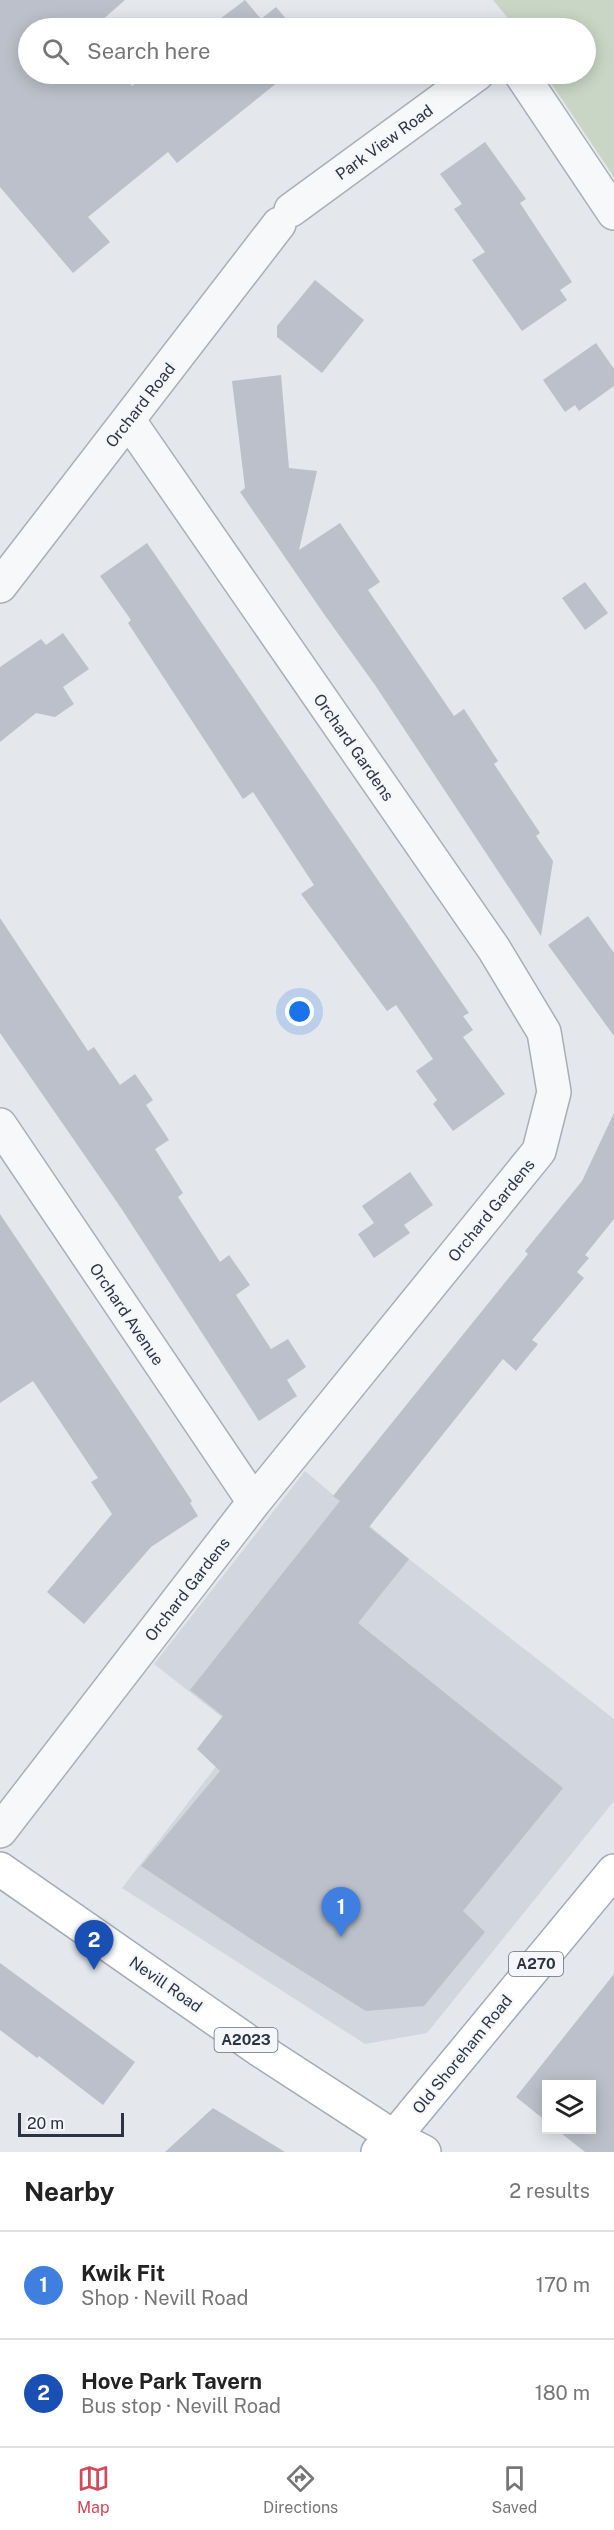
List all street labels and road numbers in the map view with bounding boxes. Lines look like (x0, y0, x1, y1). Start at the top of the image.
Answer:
street label: Park View Road (332, 101, 437, 184)
street label: Orchard Road (102, 359, 179, 451)
street label: Orchard Gardens (310, 690, 398, 805)
street label: Orchard Gardens (444, 1155, 539, 1265)
street label: Orchard Avenue (85, 1260, 168, 1369)
street label: Orchard Gardens (141, 1534, 234, 1645)
street label: Nevill Road (126, 1952, 206, 2016)
road number: A270 (509, 1952, 563, 1976)
street label: Old Shoreham Road (409, 1991, 516, 2118)
road number: A2023 (214, 2028, 278, 2052)

